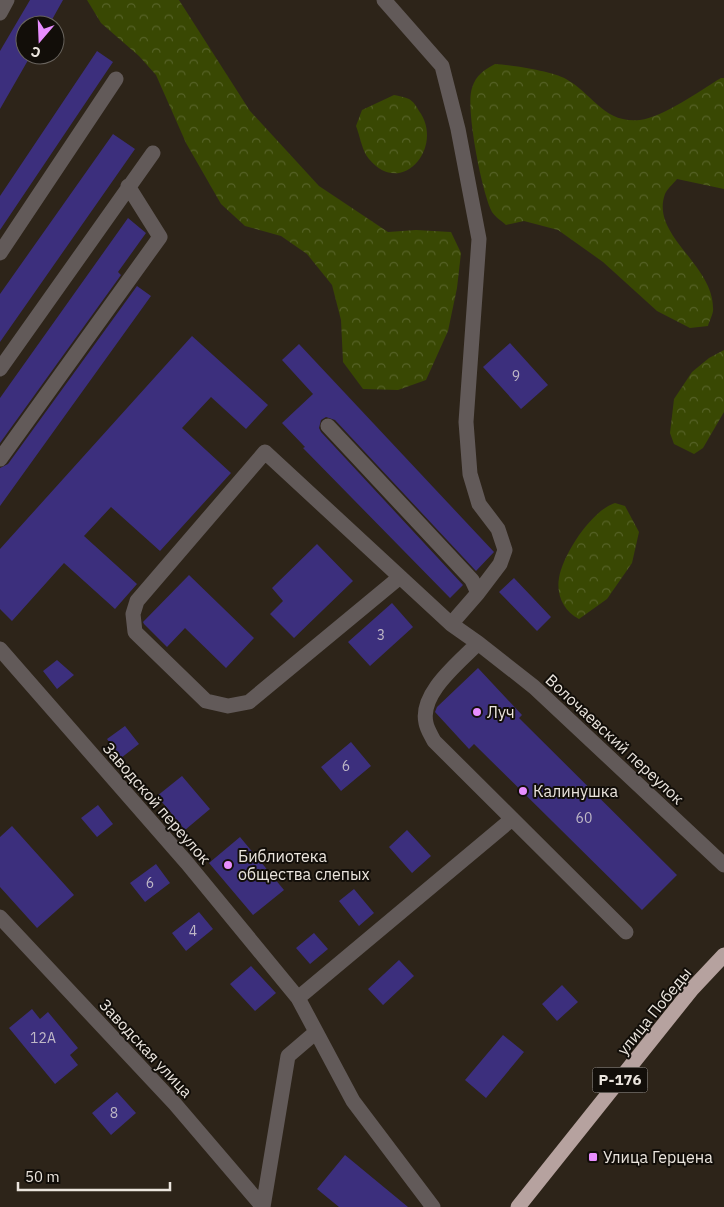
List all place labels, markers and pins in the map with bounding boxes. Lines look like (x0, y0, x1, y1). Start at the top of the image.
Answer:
place label: Луч (487, 702, 515, 722)
marker: Луч (471, 706, 483, 718)
place label: Калинушка (533, 781, 618, 801)
marker: Калинушка (517, 785, 529, 797)
place label: Библиотека общества слепых (238, 846, 370, 884)
marker: Библиотека общества слепых (222, 859, 234, 871)
place label: Улица Герцена (603, 1147, 713, 1167)
marker: Улица Герцена (587, 1151, 599, 1163)

